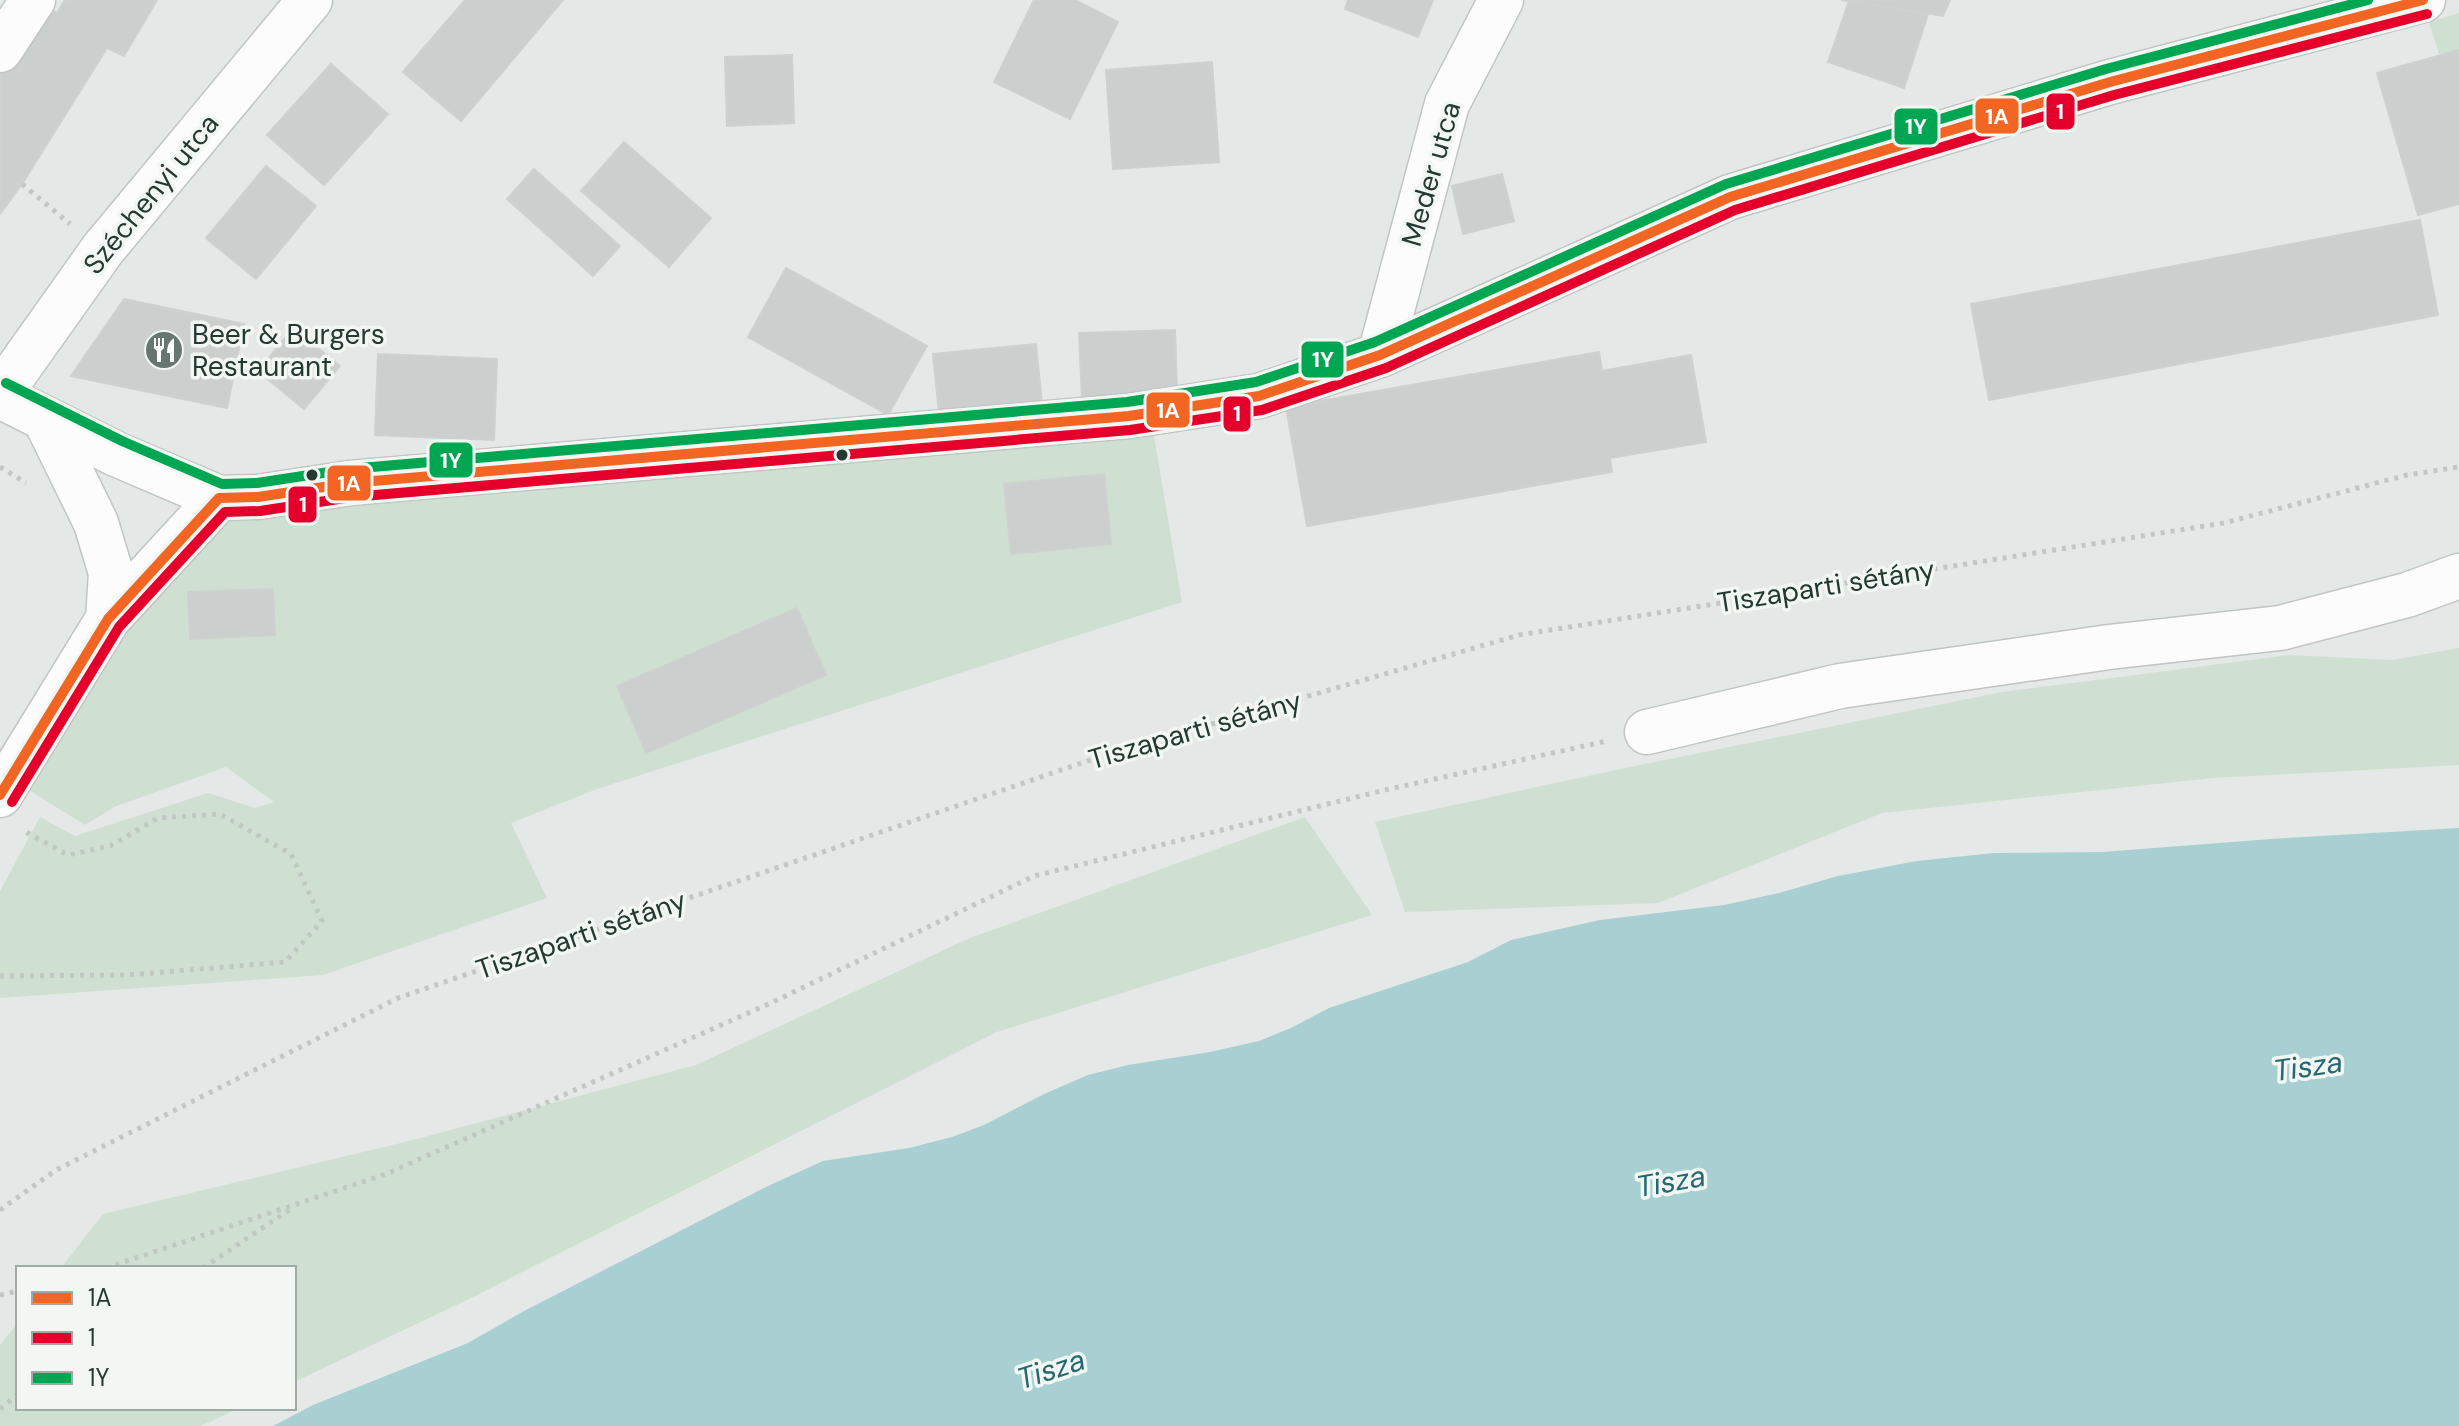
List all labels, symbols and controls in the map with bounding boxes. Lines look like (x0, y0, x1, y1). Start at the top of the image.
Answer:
line badge: 1 (2045, 92, 2076, 131)
street label: Meder utca (1393, 97, 1469, 251)
line badge: 1A (1974, 97, 2020, 135)
text: 1 (2056, 97, 2064, 126)
text: 1A (1985, 102, 2009, 131)
street label: Széchenyi utca (75, 106, 227, 282)
line badge: 1Y (1893, 107, 1939, 146)
text: 1Y (1905, 112, 1927, 141)
place label: Beer & Burgers Restaurant (192, 316, 385, 385)
restaurant icon: Beer & Burgers Restaurant (143, 329, 185, 371)
line badge: 1Y (1300, 340, 1345, 379)
text: 1Y (1312, 345, 1334, 374)
line badge: 1A (1145, 391, 1191, 429)
line badge: 1 (1222, 395, 1252, 433)
text: 1A (1156, 396, 1180, 425)
text: 1 (1233, 399, 1241, 428)
line badge: 1Y (428, 441, 474, 479)
text: 1Y (440, 446, 462, 475)
unlabelled marker (834, 447, 850, 463)
line badge: 1A (326, 464, 372, 502)
unlabelled marker (304, 467, 320, 483)
text: 1A (337, 469, 361, 498)
line badge: 1 (287, 485, 318, 524)
text: 1 (299, 490, 307, 519)
street label: Tiszaparti sétány (1715, 551, 1937, 621)
street label: Tiszaparti sétány (1084, 682, 1306, 778)
street label: Tiszaparti sétány (471, 882, 691, 988)
water label: Tisza (2271, 1042, 2345, 1090)
water label: Tisza (1633, 1156, 1709, 1206)
legend (16, 1266, 296, 1410)
text: 1A (88, 1282, 111, 1313)
text: 1 (88, 1322, 96, 1353)
water label: Tisza (1012, 1340, 1090, 1398)
text: 1Y (88, 1362, 109, 1393)

